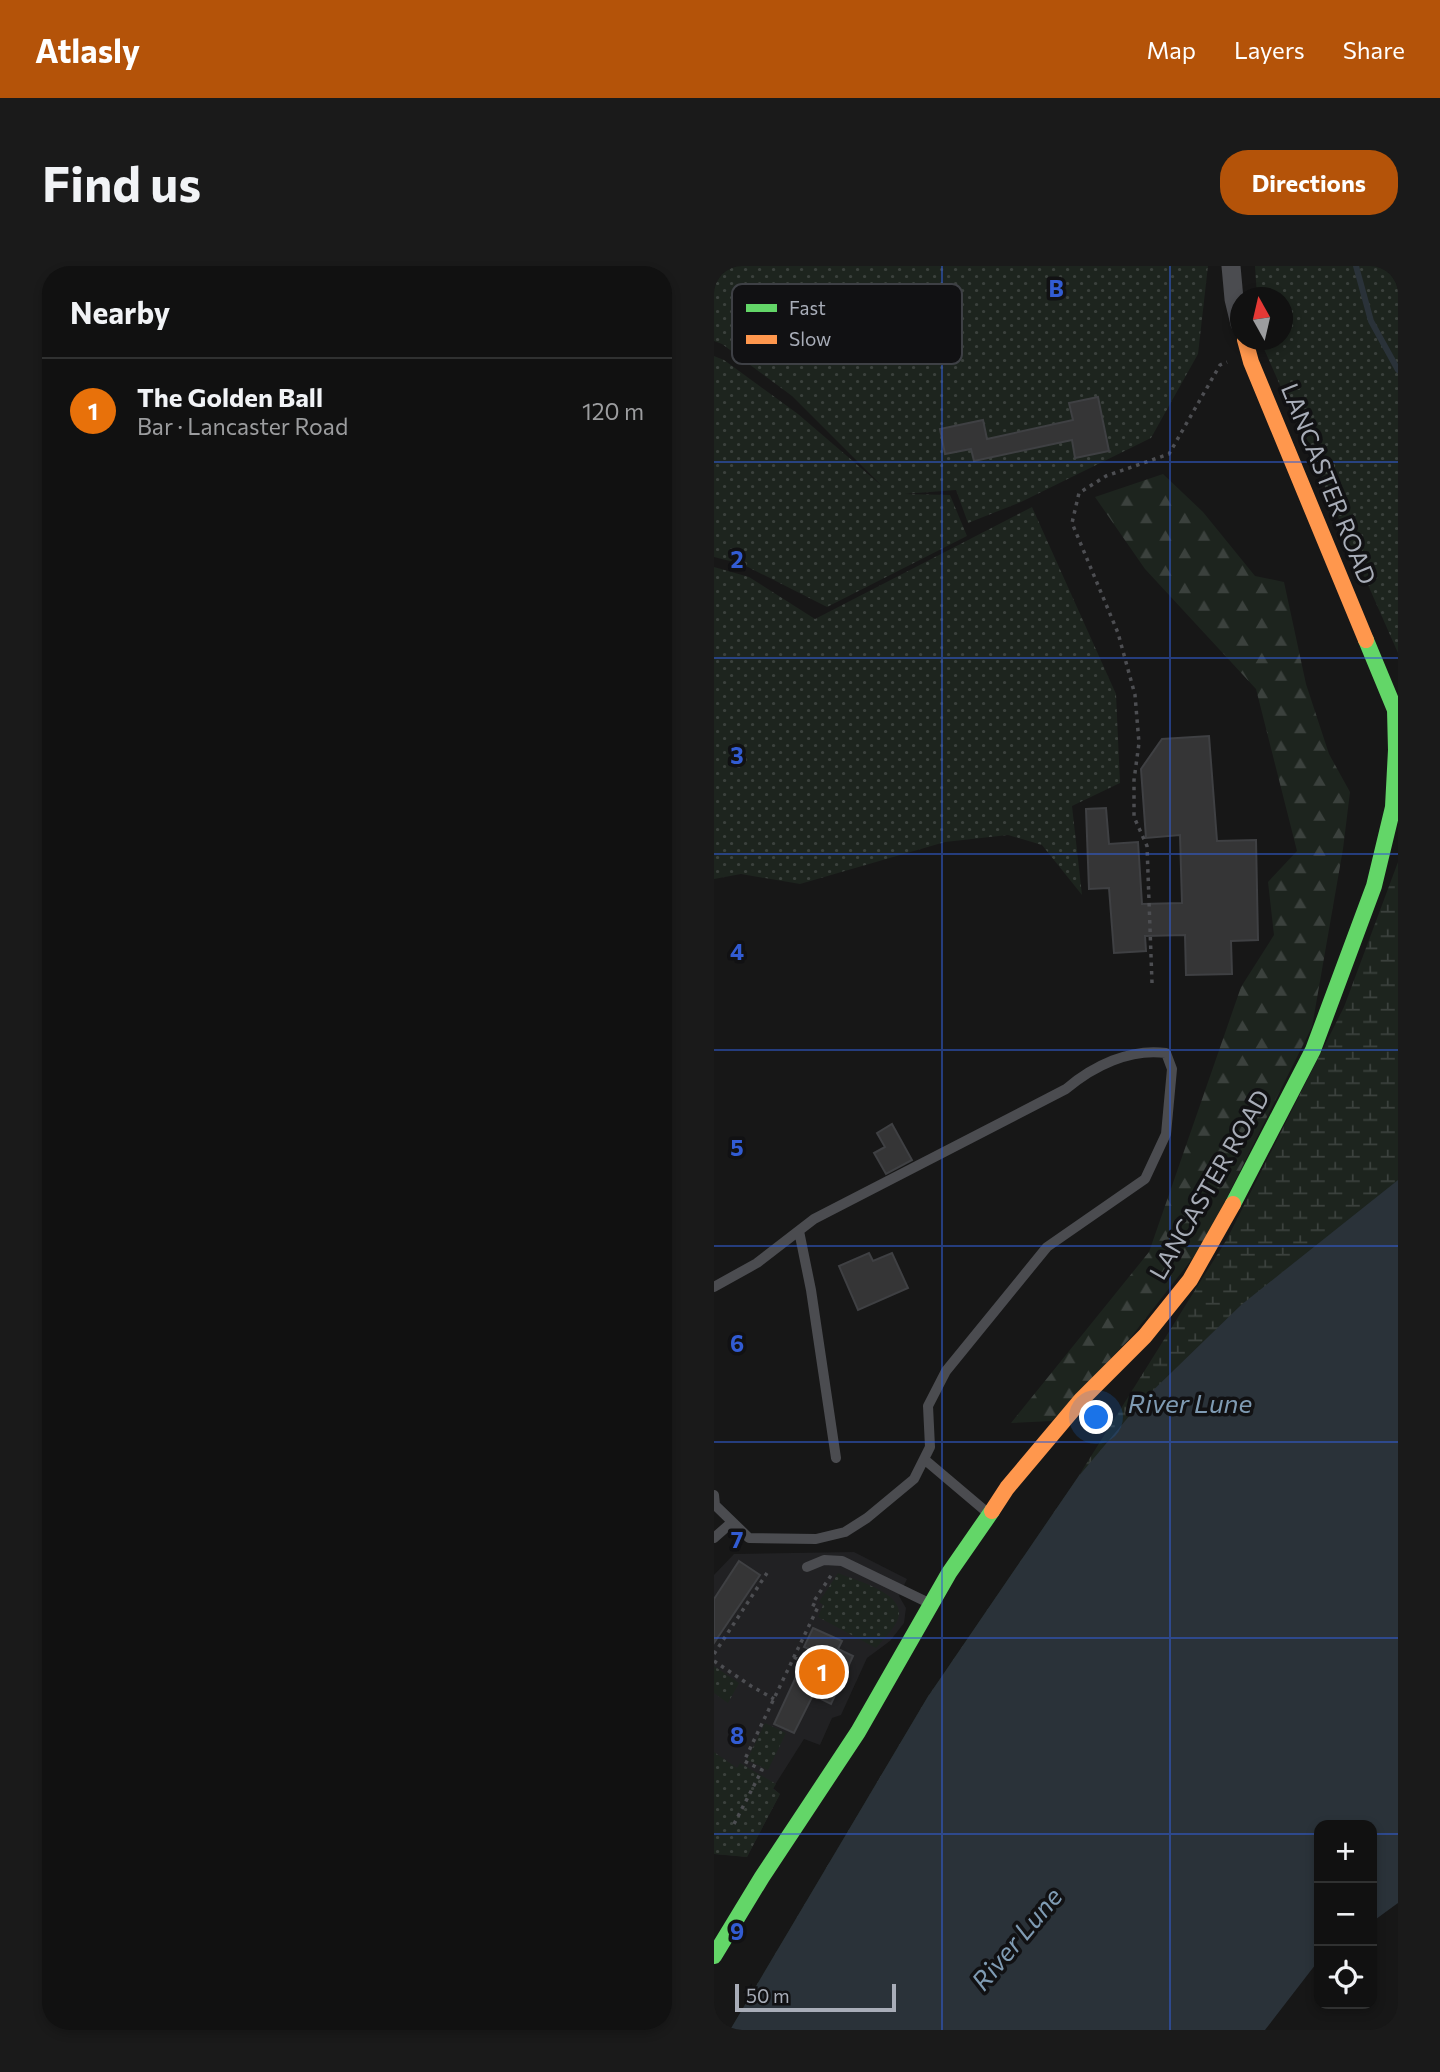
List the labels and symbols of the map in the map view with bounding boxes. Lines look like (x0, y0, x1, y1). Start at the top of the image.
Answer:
text: B (1048, 274, 1064, 302)
legend (732, 284, 962, 364)
north arrow (1230, 287, 1293, 350)
text: Fast (789, 296, 826, 319)
text: Slow (789, 327, 831, 350)
street label: LANCASTER ROAD (1276, 379, 1383, 588)
text: 2 (730, 545, 744, 573)
text: 3 (730, 741, 744, 769)
text: 4 (730, 937, 744, 965)
street label: LANCASTER ROAD (1143, 1084, 1275, 1284)
text: 5 (730, 1133, 744, 1161)
text: 6 (730, 1329, 744, 1357)
water label: River Lune (1128, 1387, 1252, 1418)
your location (1079, 1400, 1113, 1434)
text: 7 (731, 1525, 743, 1553)
pin: 1 (799, 1646, 845, 1698)
text: 8 (730, 1721, 744, 1749)
water label: River Lune (964, 1880, 1068, 1996)
text: 9 (730, 1917, 744, 1945)
scale bar (735, 1981, 896, 2013)

